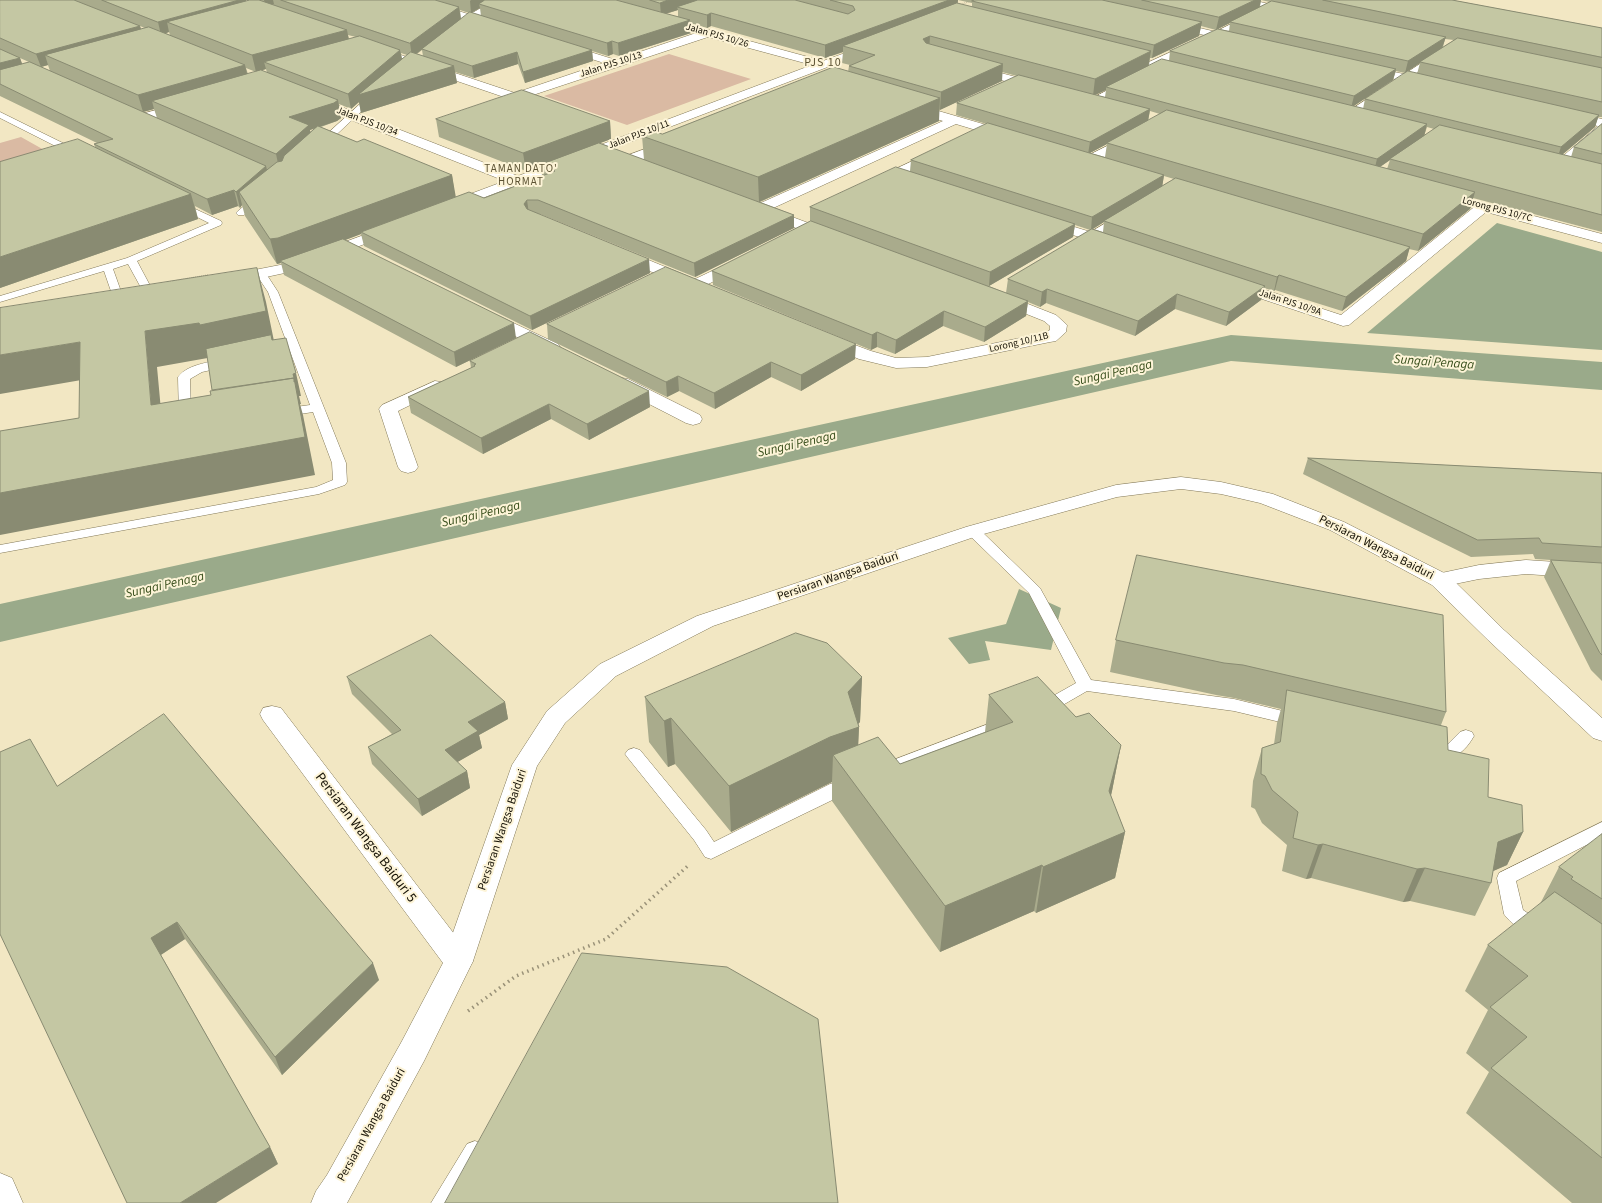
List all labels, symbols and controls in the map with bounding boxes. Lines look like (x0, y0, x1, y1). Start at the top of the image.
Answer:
street label: Jalan PJS 10/26 (684, 21, 750, 51)
street label: Jalan PJS 10/13 (578, 49, 644, 81)
district label: PJS 10 (804, 56, 842, 70)
street label: Jalan PJS 10/34 (335, 105, 399, 139)
street label: Jalan PJS 10/11 (607, 118, 671, 152)
district label: TAMAN DATO' HORMAT (484, 163, 558, 189)
street label: Lorong PJS 10/7C (1461, 195, 1533, 225)
street label: Jalan PJS 10/9A (1257, 287, 1323, 319)
street label: Lorong 10/11B (988, 330, 1050, 356)
water label: Sungai Penaga (1393, 352, 1475, 374)
water label: Sungai Penaga (1072, 357, 1154, 391)
water label: Sungai Penaga (756, 428, 838, 462)
water label: Sungai Penaga (440, 498, 522, 532)
street label: Persiaran Wangsa Baiduri (1316, 513, 1436, 583)
street label: Persiaran Wangsa Baiduri (776, 549, 900, 605)
water label: Sungai Penaga (124, 569, 206, 603)
street label: Persiaran Wangsa Baiduri (475, 768, 531, 892)
street label: Persiaran Wangsa Baiduri 5 (311, 770, 419, 906)
street label: Persiaran Wangsa Baiduri (335, 1066, 409, 1184)

